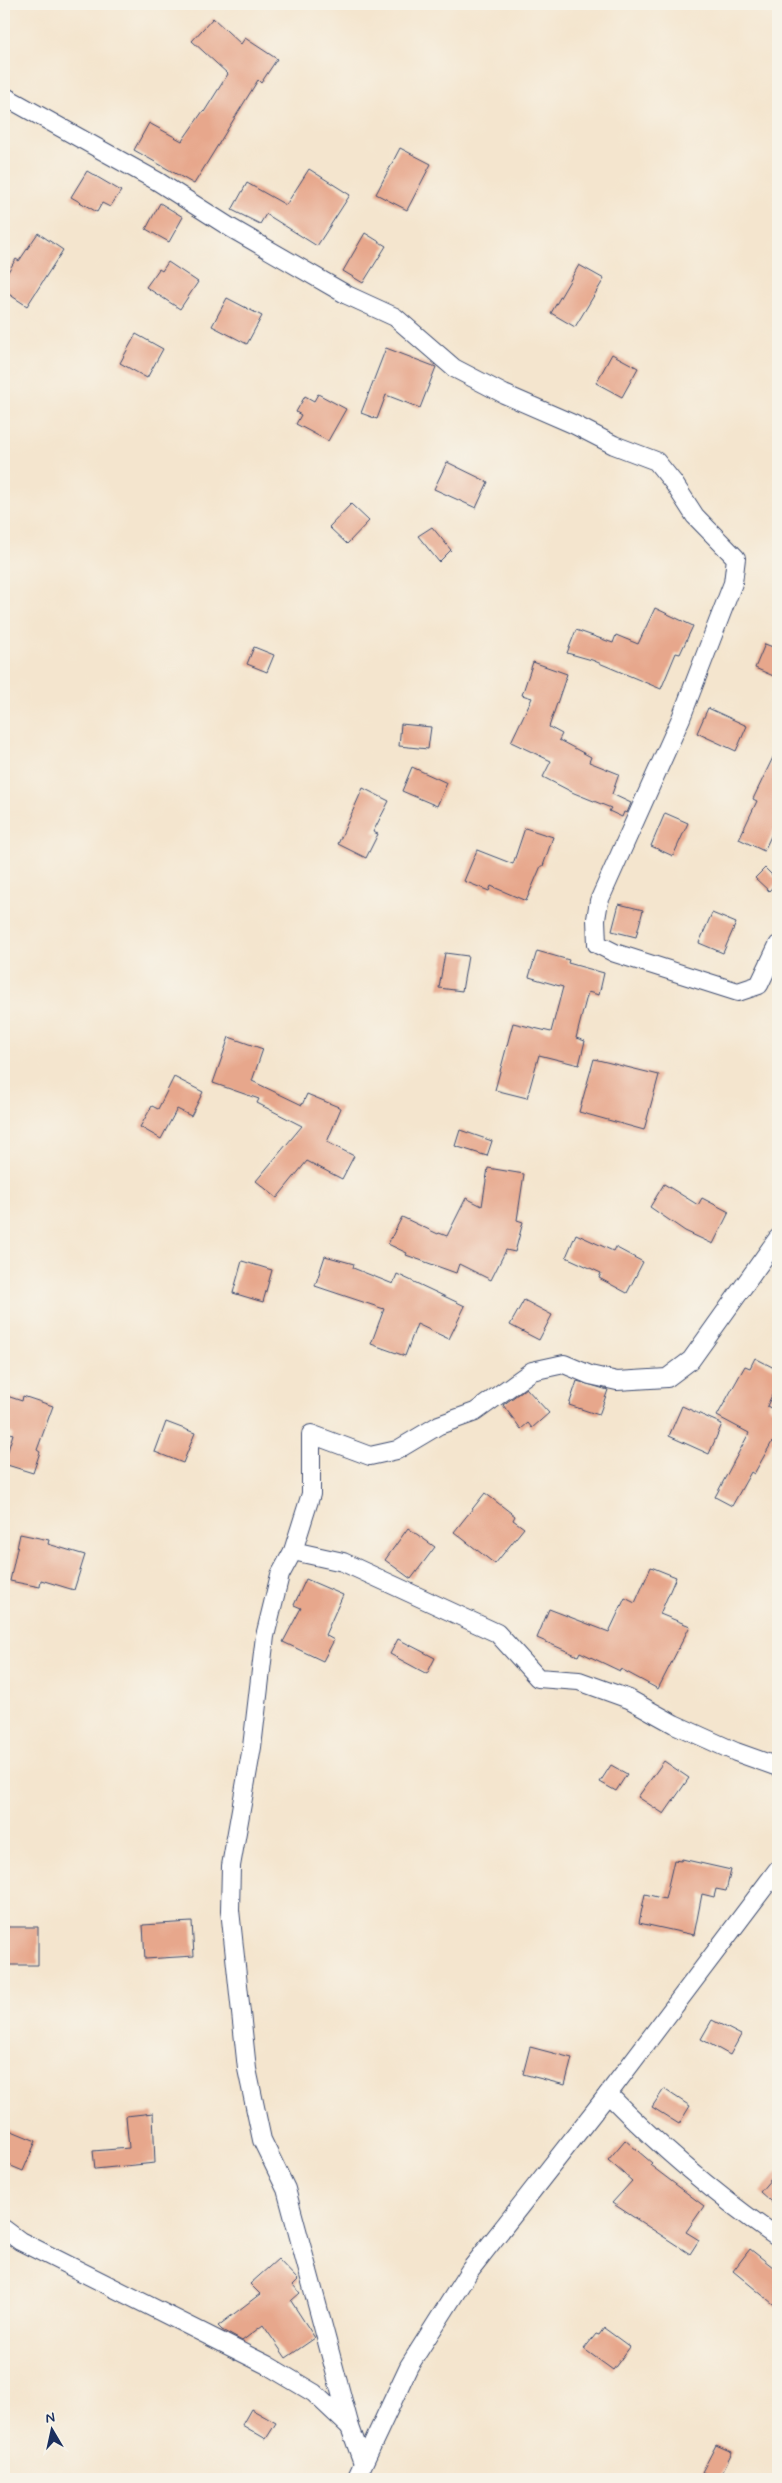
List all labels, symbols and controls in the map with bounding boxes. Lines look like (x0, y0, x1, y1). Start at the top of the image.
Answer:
north arrow (28, 2406, 78, 2456)
text: N (44, 2409, 56, 2428)

